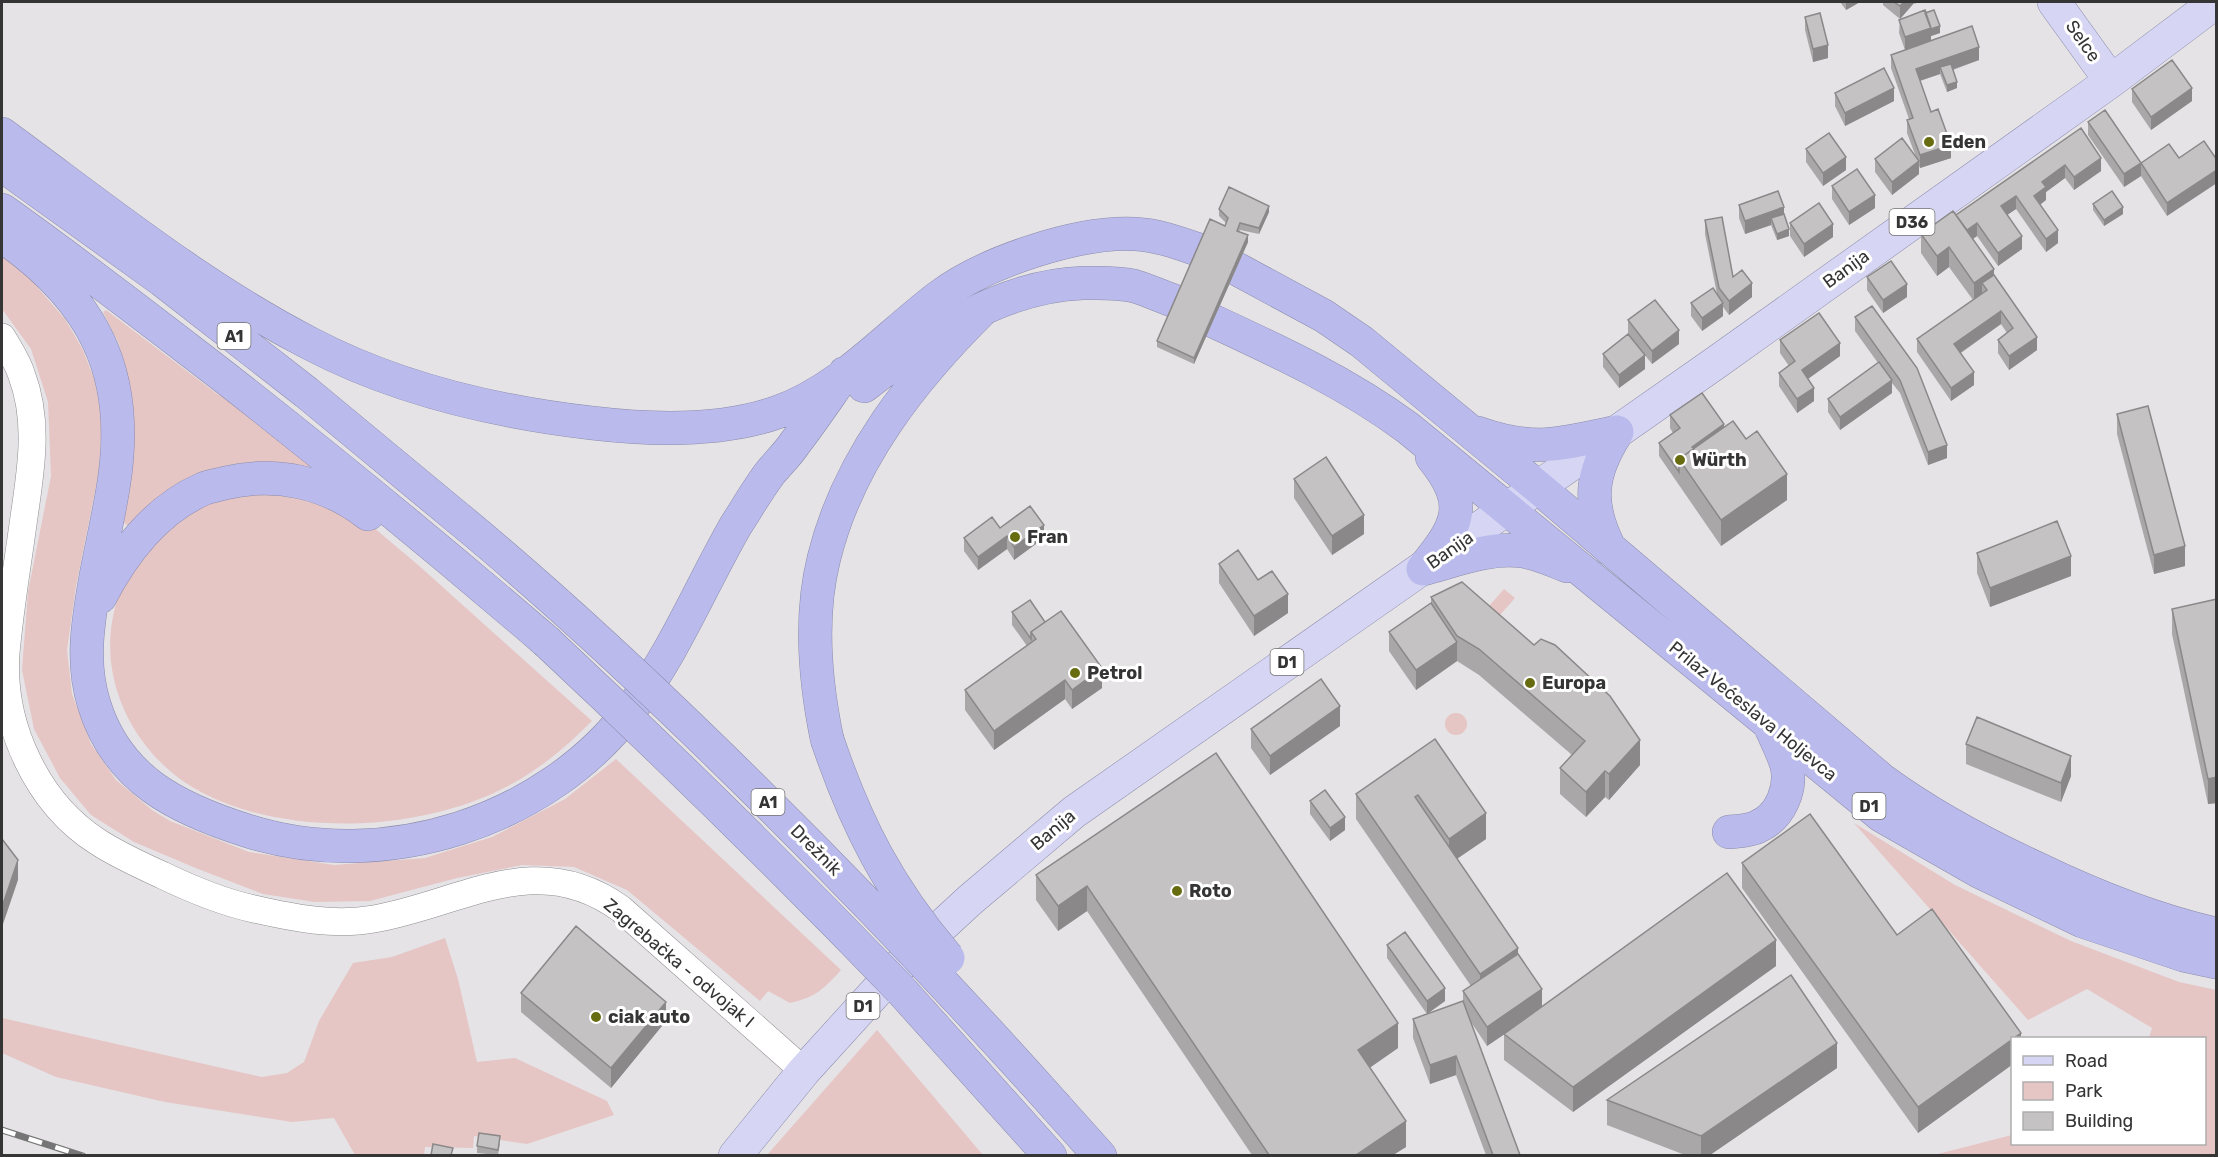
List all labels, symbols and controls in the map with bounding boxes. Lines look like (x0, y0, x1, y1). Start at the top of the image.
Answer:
street label: Selce (2061, 16, 2105, 66)
place label: Eden (1941, 131, 1986, 153)
marker: Eden (1922, 135, 1936, 149)
road number: D36 (1890, 209, 1934, 235)
street label: Banija (1819, 245, 1873, 293)
road number: A1 (218, 323, 250, 349)
place label: Würth (1692, 449, 1747, 471)
marker: Würth (1673, 453, 1687, 467)
place label: Fran (1027, 526, 1068, 548)
street label: Banija (1423, 526, 1477, 574)
marker: Fran (1008, 530, 1022, 544)
street label: Prilaz Većeslava Holjevca (1665, 636, 1841, 786)
road number: D1 (1270, 649, 1304, 675)
place label: Petrol (1087, 662, 1142, 684)
marker: Petrol (1068, 666, 1082, 680)
place label: Europa (1542, 672, 1606, 694)
marker: Europa (1523, 676, 1537, 690)
road number: A1 (752, 789, 784, 815)
road number: D1 (1852, 793, 1886, 819)
street label: Banija (1026, 805, 1080, 855)
street label: Drežnik (786, 820, 846, 880)
place label: Roto (1189, 880, 1232, 902)
marker: Roto (1170, 884, 1184, 898)
street label: Zagrebačka - odvojak I (599, 894, 759, 1032)
road number: D1 (846, 993, 880, 1019)
place label: ciak auto (608, 1006, 690, 1028)
marker: ciak auto (589, 1010, 603, 1024)
legend (2011, 1037, 2206, 1145)
text: Road (2065, 1050, 2108, 1072)
text: Park (2065, 1080, 2103, 1102)
text: Building (2065, 1110, 2133, 1132)

